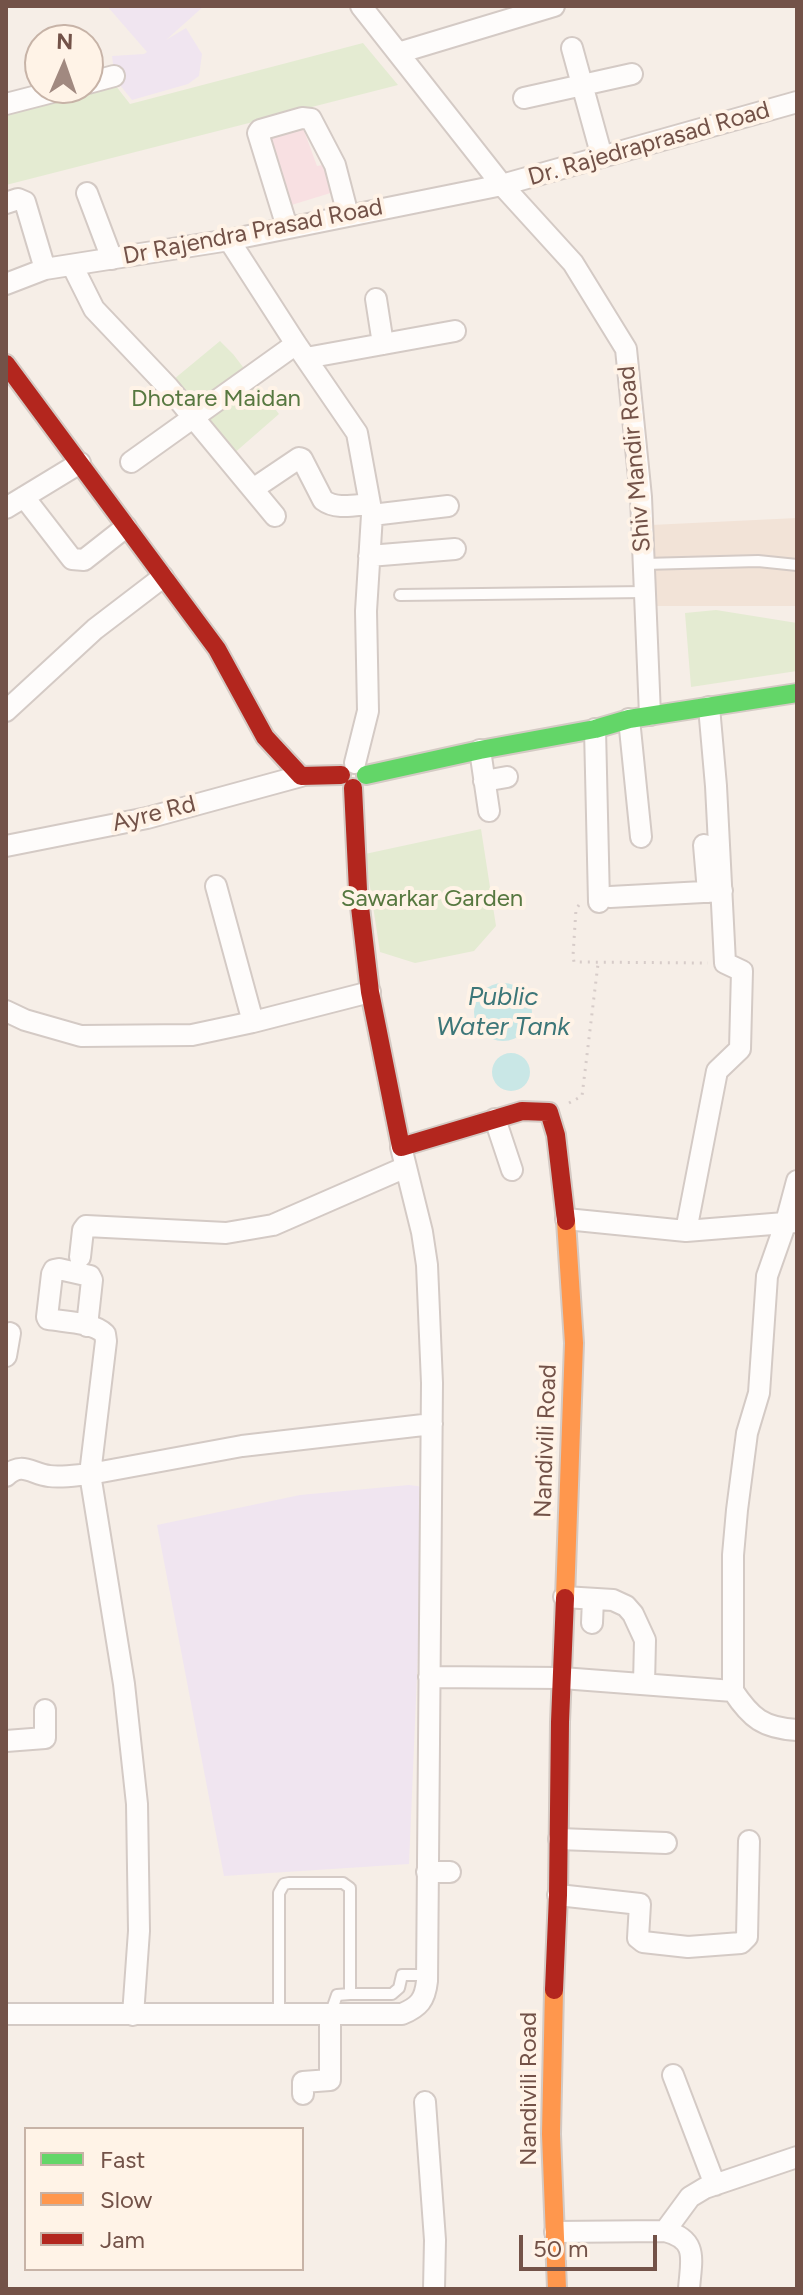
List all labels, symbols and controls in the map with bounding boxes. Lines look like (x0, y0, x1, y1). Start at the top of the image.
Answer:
north arrow (24, 24, 104, 104)
text: N (56, 28, 74, 55)
street label: Dr. Rajedraprasad Road (525, 96, 773, 192)
street label: Dr Rajendra Prasad Road (121, 193, 385, 271)
street label: Shiv Mandir Road (613, 365, 657, 553)
park label: Dhotare Maidan (131, 385, 301, 413)
street label: Ayre Rd (109, 790, 199, 838)
park label: Sawarkar Garden (341, 885, 523, 913)
water label: Public Water Tank (436, 981, 570, 1042)
street label: Nandivili Road (529, 1364, 563, 1518)
street label: Nandivili Road (515, 2012, 543, 2166)
legend (24, 2127, 304, 2271)
text: Fast (100, 2145, 145, 2174)
text: Slow (100, 2185, 152, 2214)
scale bar (523, 2219, 661, 2269)
text: Jam (100, 2225, 145, 2254)
text: 50 m (533, 2234, 589, 2263)

